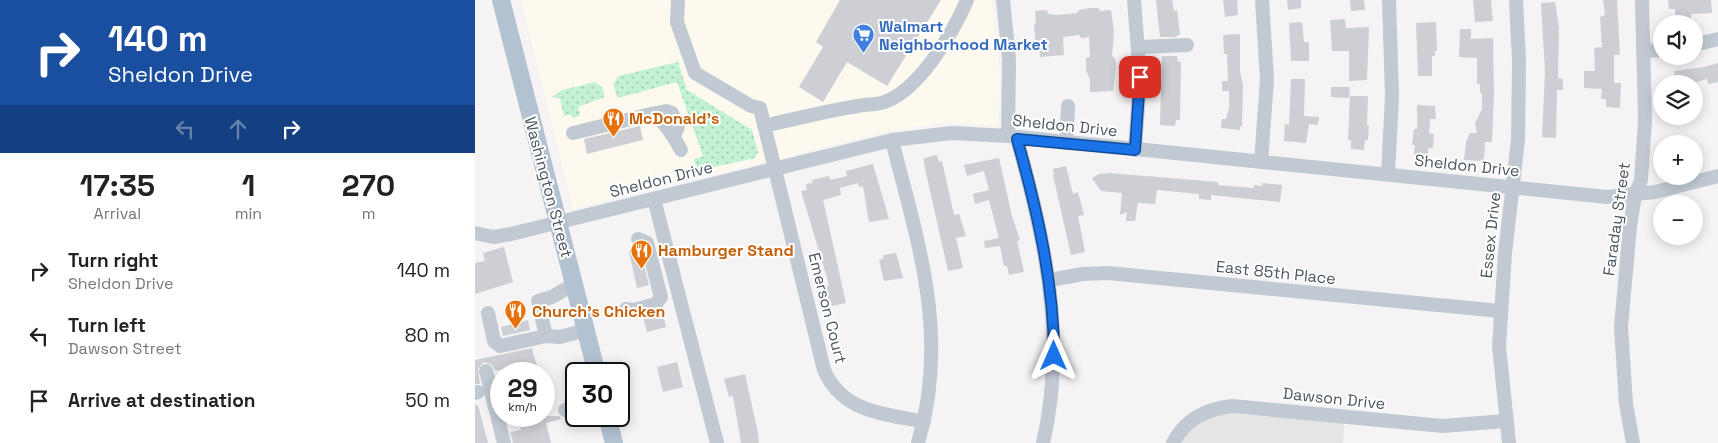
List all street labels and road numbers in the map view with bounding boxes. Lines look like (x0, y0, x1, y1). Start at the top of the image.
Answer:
street label: Sheldon Drive (1011, 110, 1118, 141)
street label: Washington Street (520, 114, 577, 260)
street label: Sheldon Drive (1413, 150, 1520, 181)
street label: Sheldon Drive (607, 157, 715, 202)
street label: Faraday Street (1598, 161, 1635, 277)
street label: Essex Drive (1476, 191, 1505, 279)
street label: Emerson Court (804, 250, 851, 366)
street label: East 85th Place (1215, 256, 1337, 289)
street label: Dawson Drive (1282, 383, 1386, 414)

